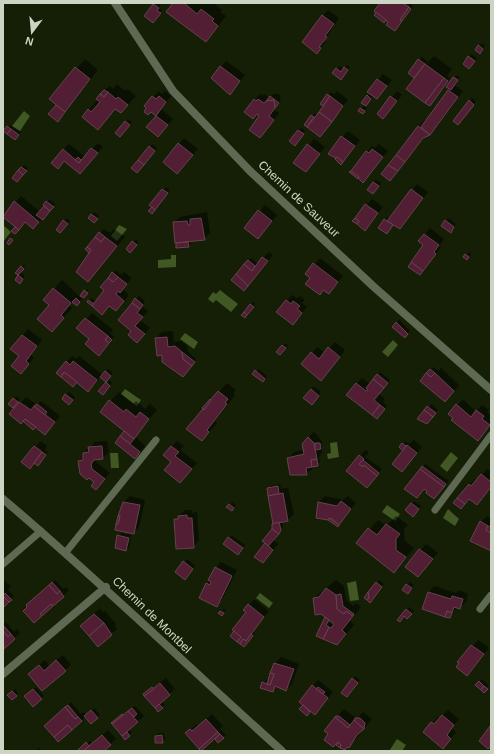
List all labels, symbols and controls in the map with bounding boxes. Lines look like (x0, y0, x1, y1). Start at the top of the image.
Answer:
north arrow (12, 12, 52, 52)
text: N (24, 35, 35, 48)
street label: Chemin de Sauveur (255, 158, 343, 240)
street label: Chemin de Montbel (110, 574, 194, 656)

